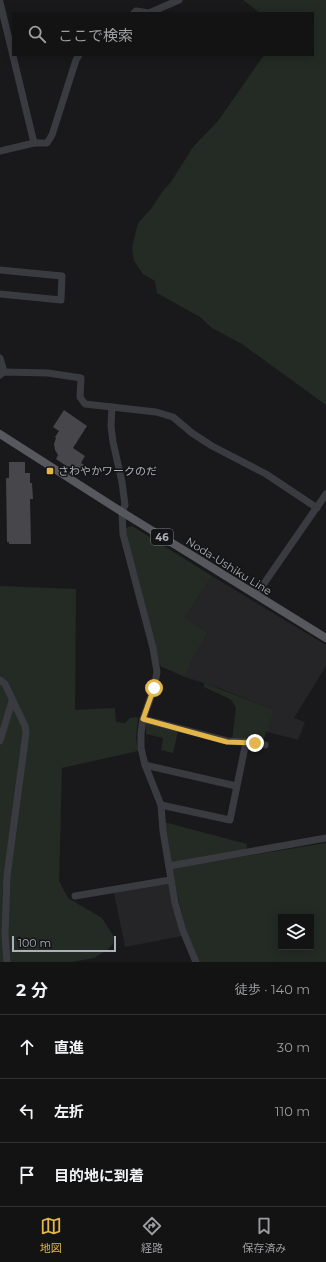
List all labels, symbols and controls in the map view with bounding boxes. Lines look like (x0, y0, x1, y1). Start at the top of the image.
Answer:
search box (12, 12, 314, 56)
icon: search (26, 23, 48, 45)
text: ここで検索 (58, 26, 133, 45)
place label: さわやかワークのだ (58, 464, 157, 478)
marker: さわやかワークのだ (45, 466, 55, 476)
road number: 46 (151, 529, 173, 545)
street label: Noda-Ushiku Line (183, 534, 275, 598)
route start (145, 679, 163, 697)
route end (246, 734, 264, 752)
map controls (278, 914, 314, 950)
button: layers (278, 914, 314, 950)
scale bar (12, 934, 116, 953)
text: 100 m (18, 936, 51, 950)
text: 2 分 (16, 980, 48, 1000)
text: 徒歩 · 140 m (235, 981, 310, 997)
icon: ahead (16, 1036, 38, 1058)
text: 直進 (54, 1038, 84, 1057)
text: 30 m (277, 1039, 310, 1055)
icon: left (16, 1100, 38, 1122)
text: 左折 (54, 1102, 84, 1121)
text: 110 m (275, 1103, 310, 1119)
icon: arrive (16, 1164, 38, 1186)
text: 目的地に到着 (54, 1166, 144, 1185)
tab: 地図 (40, 1215, 62, 1255)
tab: 経路 (141, 1215, 163, 1255)
tab: 保存済み (242, 1215, 286, 1255)

